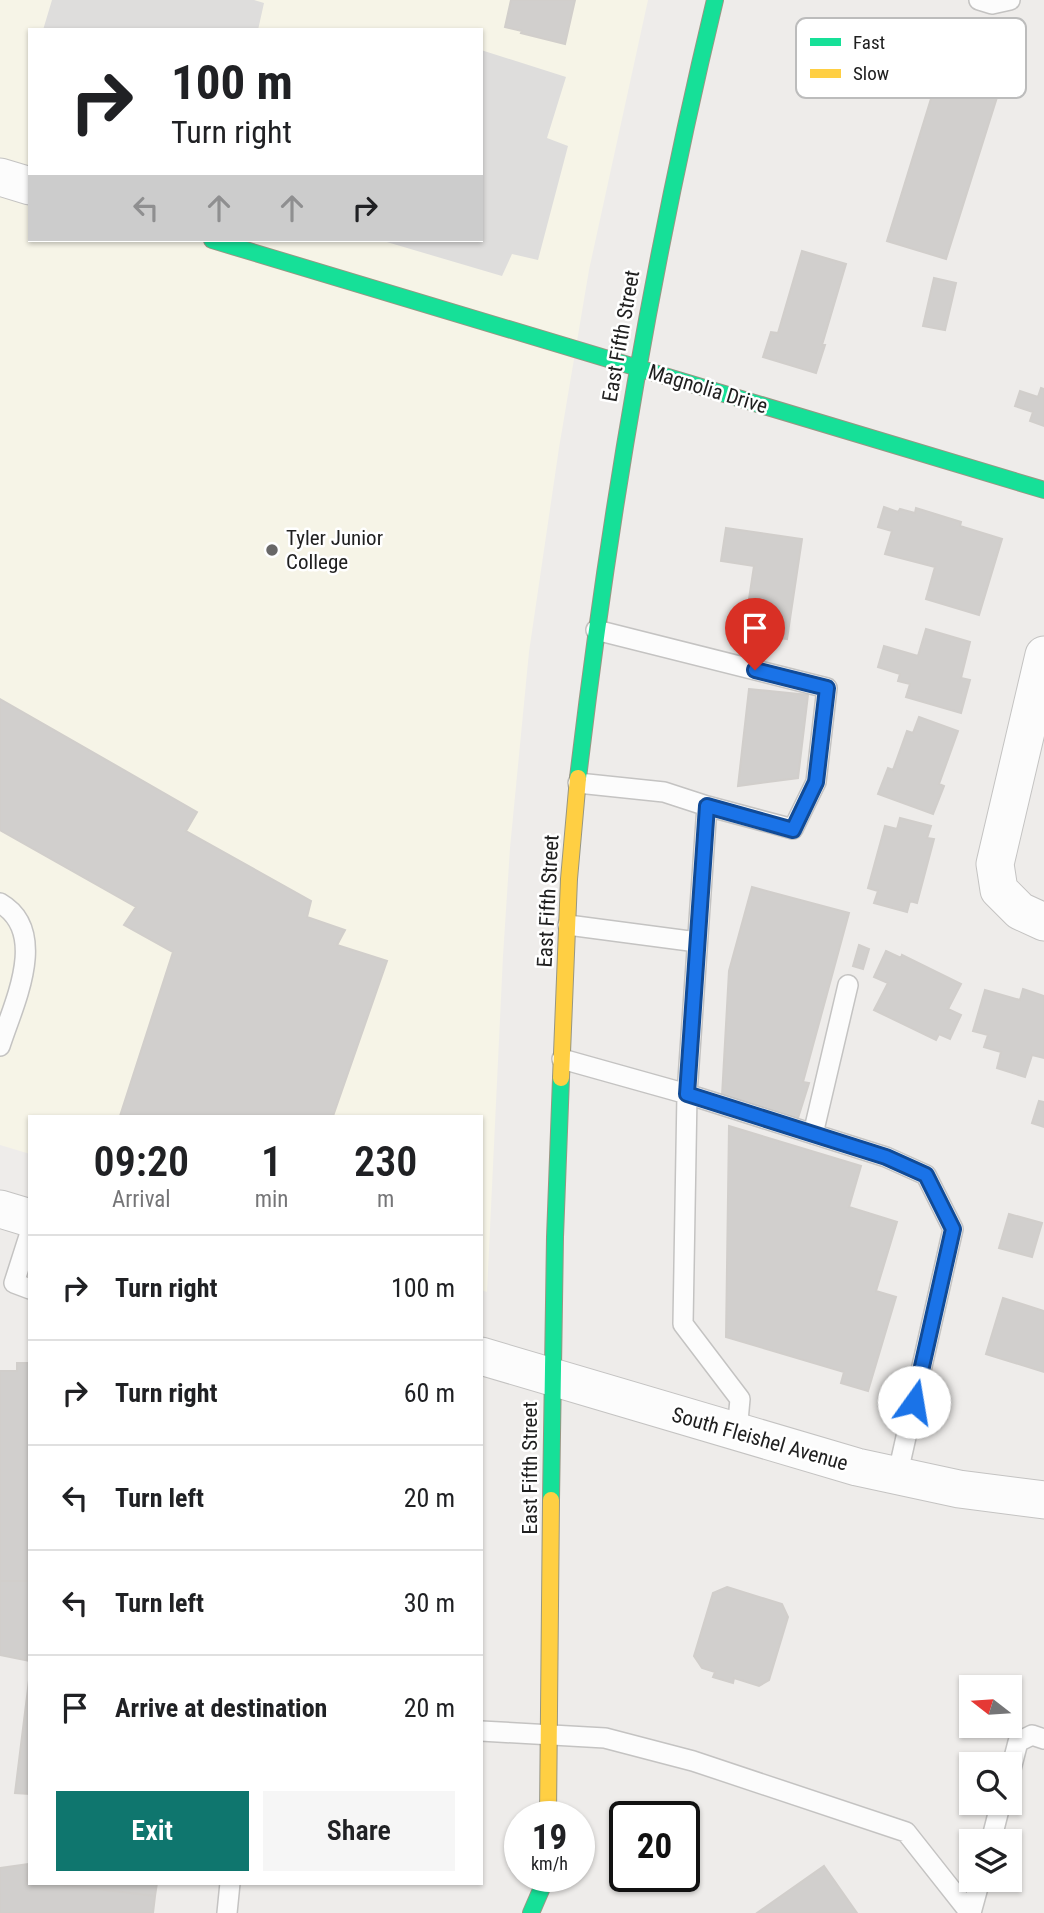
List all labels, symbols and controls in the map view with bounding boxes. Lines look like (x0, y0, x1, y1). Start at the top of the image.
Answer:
legend (796, 18, 1026, 98)
text: Fast (853, 31, 885, 54)
text: 100 m (171, 54, 293, 111)
icon: right (56, 56, 147, 147)
text: Slow (853, 62, 889, 85)
text: Turn right (171, 113, 292, 151)
icon: left (127, 189, 165, 227)
icon: ahead (200, 189, 238, 227)
icon: ahead (273, 189, 311, 227)
icon: right (346, 189, 384, 227)
street label: East Fifth Street (598, 268, 644, 404)
street label: Magnolia Drive (645, 359, 771, 419)
place label: Tyler Junior College (286, 526, 383, 574)
marker: Tyler Junior College (264, 542, 280, 558)
pin (725, 598, 785, 670)
icon: arrive (736, 609, 774, 647)
street label: East Fifth Street (533, 834, 563, 968)
text: 09:20 (94, 1137, 189, 1186)
text: 1 (261, 1137, 282, 1186)
text: 230 (354, 1137, 417, 1186)
text: Arrival (112, 1186, 171, 1213)
text: min (255, 1186, 288, 1213)
text: m (377, 1186, 394, 1213)
icon: right (56, 1269, 94, 1307)
text: Turn right (115, 1273, 217, 1303)
text: 100 m (391, 1273, 455, 1303)
position arrow (877, 1365, 951, 1439)
icon: right (56, 1374, 94, 1412)
text: Turn right (115, 1378, 217, 1408)
text: 60 m (404, 1378, 455, 1408)
street label: East Fifth Street (518, 1401, 542, 1535)
street label: South Fleishel Avenue (669, 1402, 851, 1476)
icon: left (56, 1479, 94, 1517)
text: Turn left (115, 1483, 204, 1513)
text: 20 m (404, 1483, 455, 1513)
icon: left (56, 1584, 94, 1622)
text: Turn left (115, 1588, 204, 1618)
text: 30 m (404, 1588, 455, 1618)
north arrow (959, 1675, 1022, 1738)
map controls (959, 1675, 1022, 1892)
icon: arrive (56, 1689, 94, 1727)
text: Arrive at destination (115, 1693, 327, 1723)
text: 20 m (404, 1693, 455, 1723)
button: search (959, 1752, 1022, 1815)
button: Exit (56, 1791, 249, 1871)
button: Share (263, 1791, 455, 1871)
speed limit sign: 20 (609, 1801, 700, 1892)
text: 19 (532, 1817, 567, 1858)
button: layers (959, 1829, 1022, 1892)
text: km/h (531, 1853, 568, 1874)

